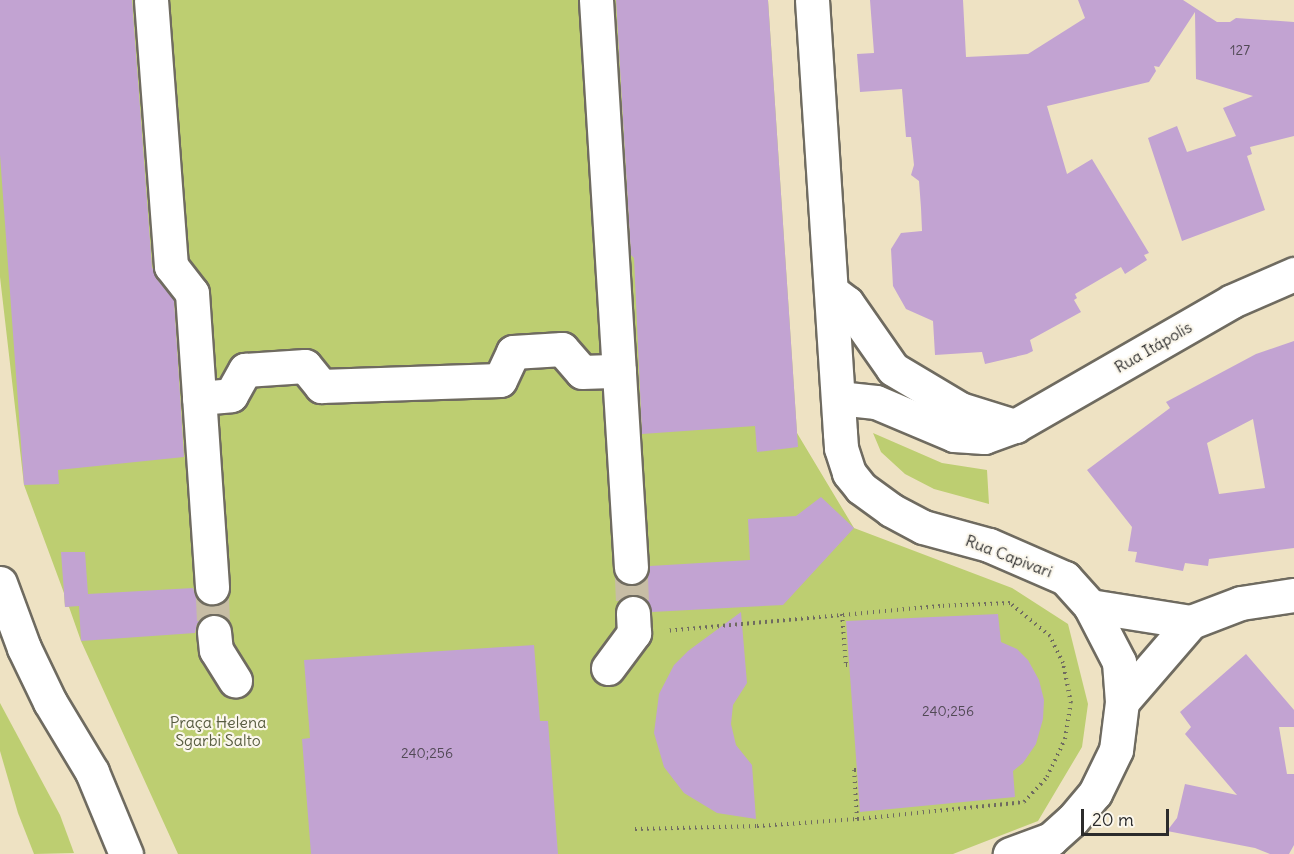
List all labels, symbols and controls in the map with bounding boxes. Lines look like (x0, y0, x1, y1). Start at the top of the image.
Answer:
house number: 127 (1230, 42, 1250, 58)
street label: Rua Itápolis (1111, 317, 1195, 377)
street label: Rua Capivari (963, 531, 1055, 581)
house number: 240;256 (922, 703, 974, 719)
park label: Praça Helena Sgarbi Salto (170, 712, 266, 750)
house number: 240;256 (401, 745, 453, 761)
scale bar (1084, 797, 1172, 835)
text: 20 m (1092, 808, 1134, 831)

